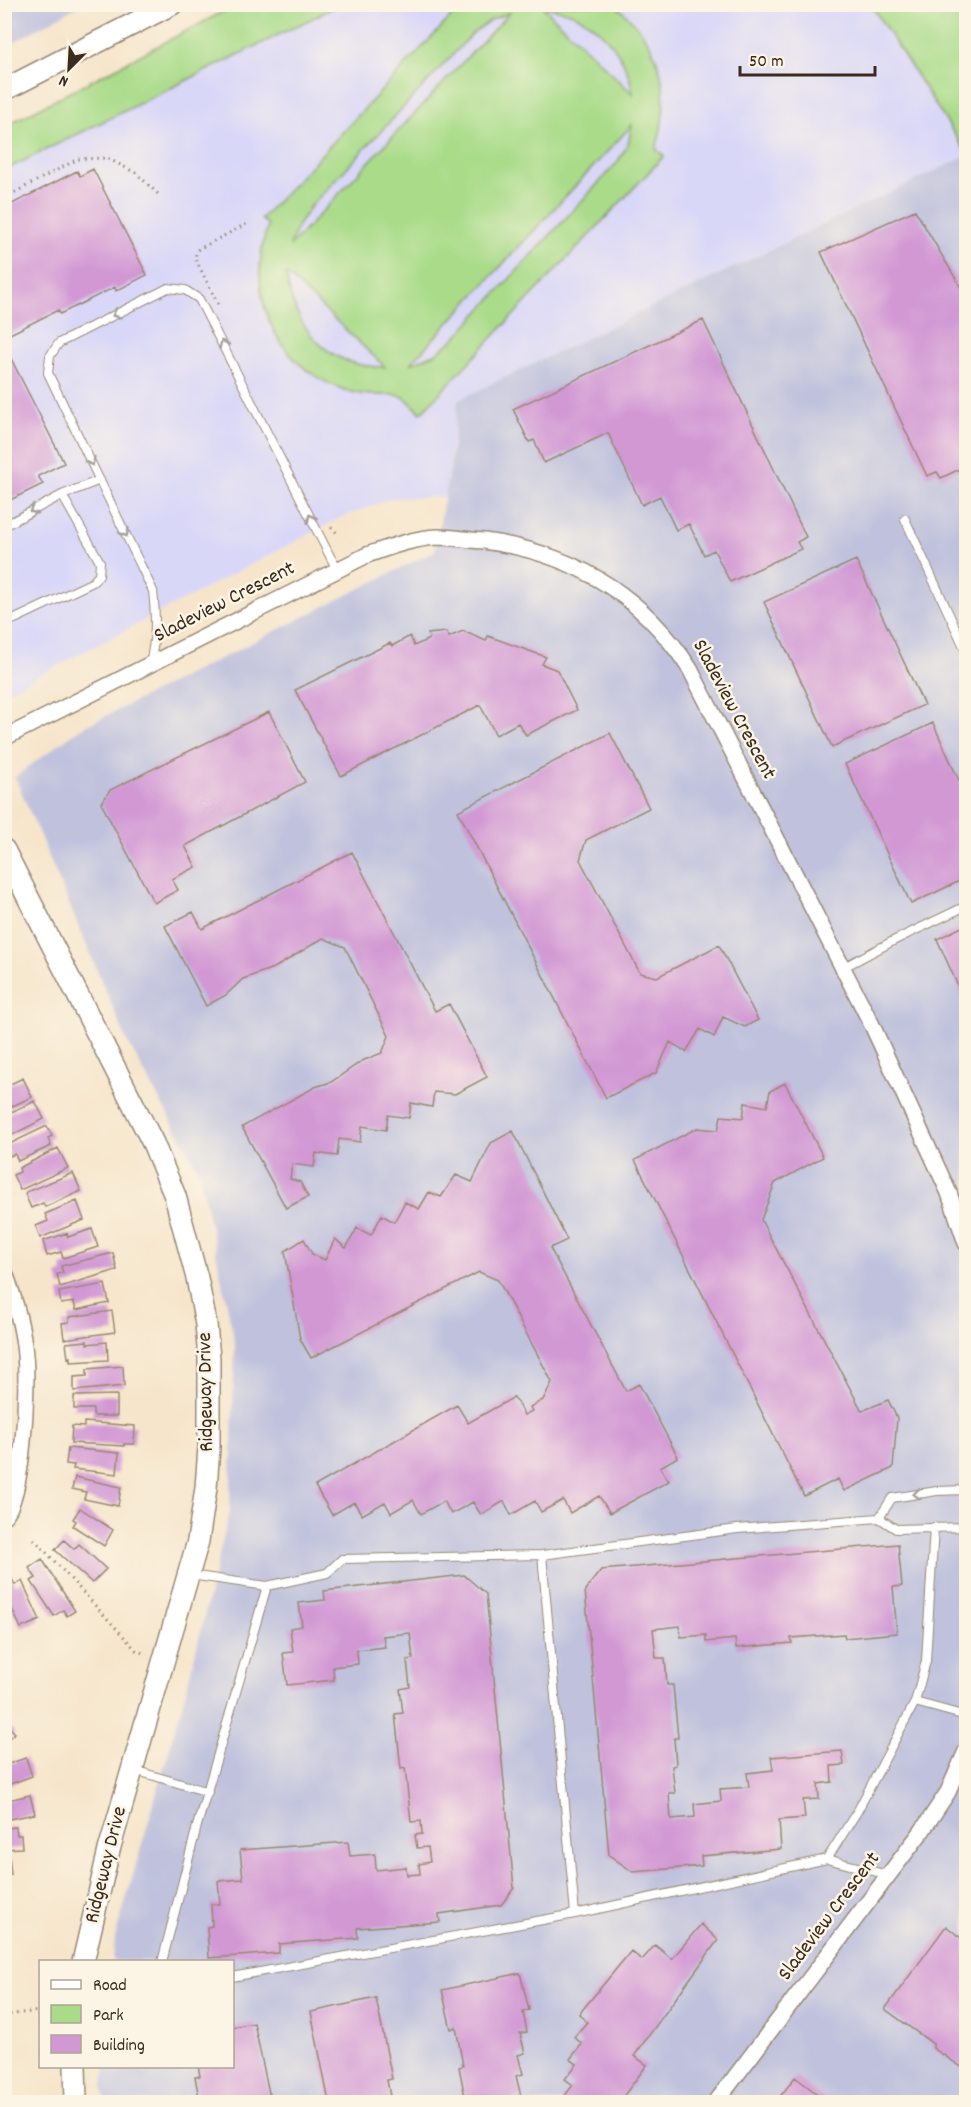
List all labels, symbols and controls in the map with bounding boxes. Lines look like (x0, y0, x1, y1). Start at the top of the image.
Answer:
north arrow (39, 39, 99, 99)
scale bar (740, 39, 875, 77)
text: 50 m (749, 50, 784, 75)
text: N (56, 68, 72, 93)
one-way arrow (111, 307, 122, 318)
one-way arrow (218, 339, 230, 350)
one-way arrow (83, 456, 95, 467)
one-way arrow (29, 503, 40, 514)
one-way arrow (307, 514, 318, 524)
one-way arrow (118, 527, 129, 538)
street label: Sladeview Crescent (149, 554, 301, 651)
street label: Sladeview Crescent (683, 635, 783, 786)
street label: Ridgeway Drive (191, 1332, 223, 1452)
one-way arrow (913, 1488, 922, 1500)
street label: Ridgeway Drive (78, 1803, 136, 1927)
street label: Sladeview Crescent (771, 1846, 889, 1988)
legend (39, 1960, 234, 2068)
text: Road (93, 1974, 127, 1999)
text: Park (93, 2004, 124, 2029)
text: Building (93, 2034, 145, 2059)

